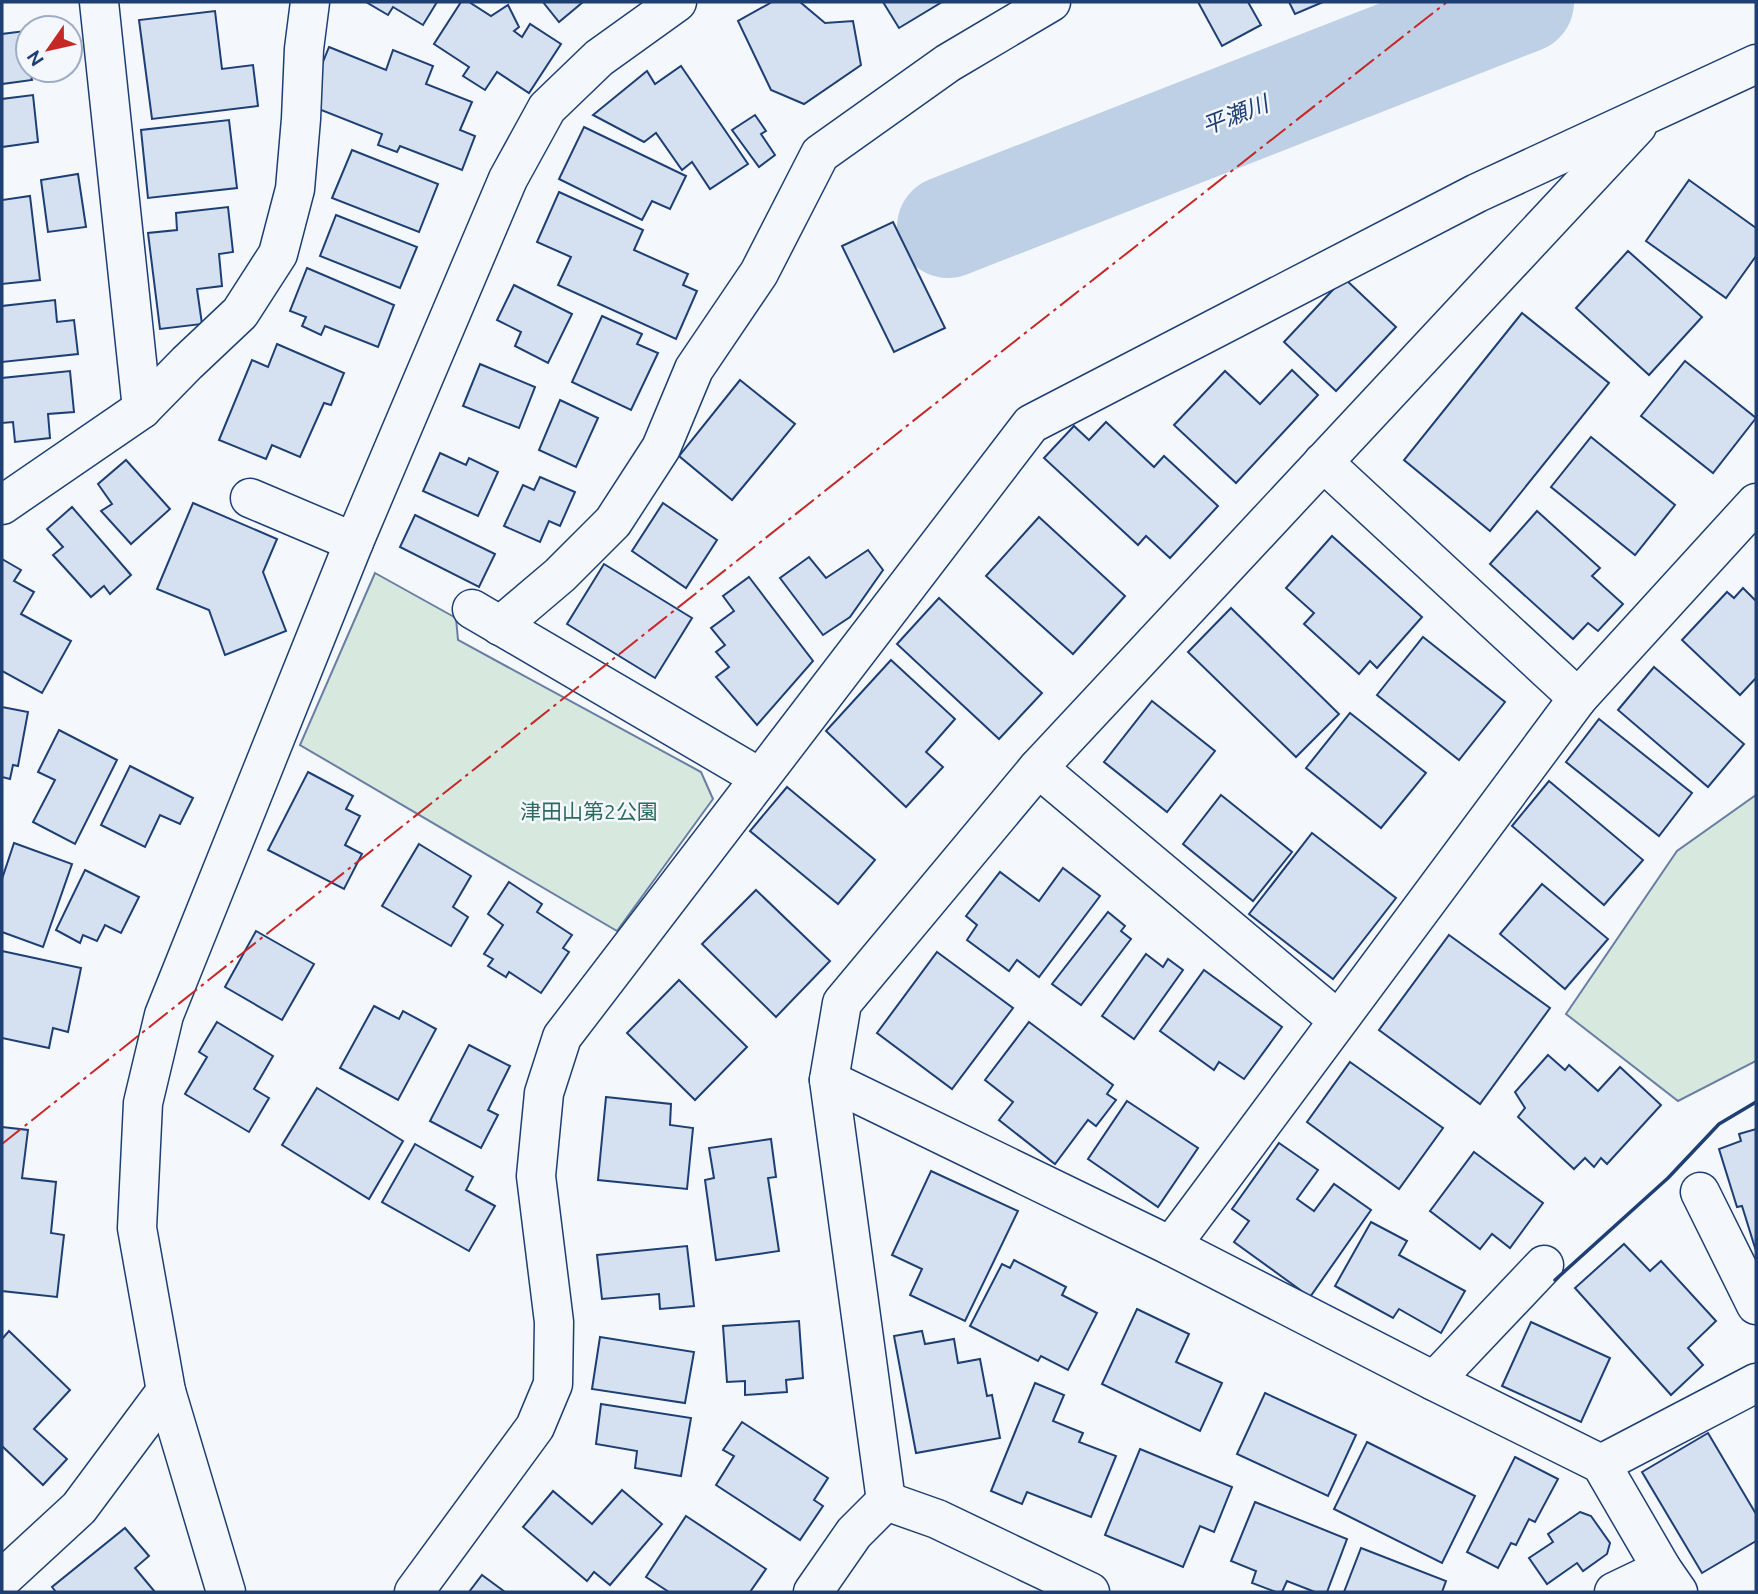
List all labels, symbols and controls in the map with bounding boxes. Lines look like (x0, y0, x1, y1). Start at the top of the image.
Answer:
north arrow (14, 14, 84, 84)
text: N (22, 46, 48, 71)
water label: 平瀬川 (1198, 89, 1274, 139)
park label: 津田山第2公園 (520, 799, 658, 823)

